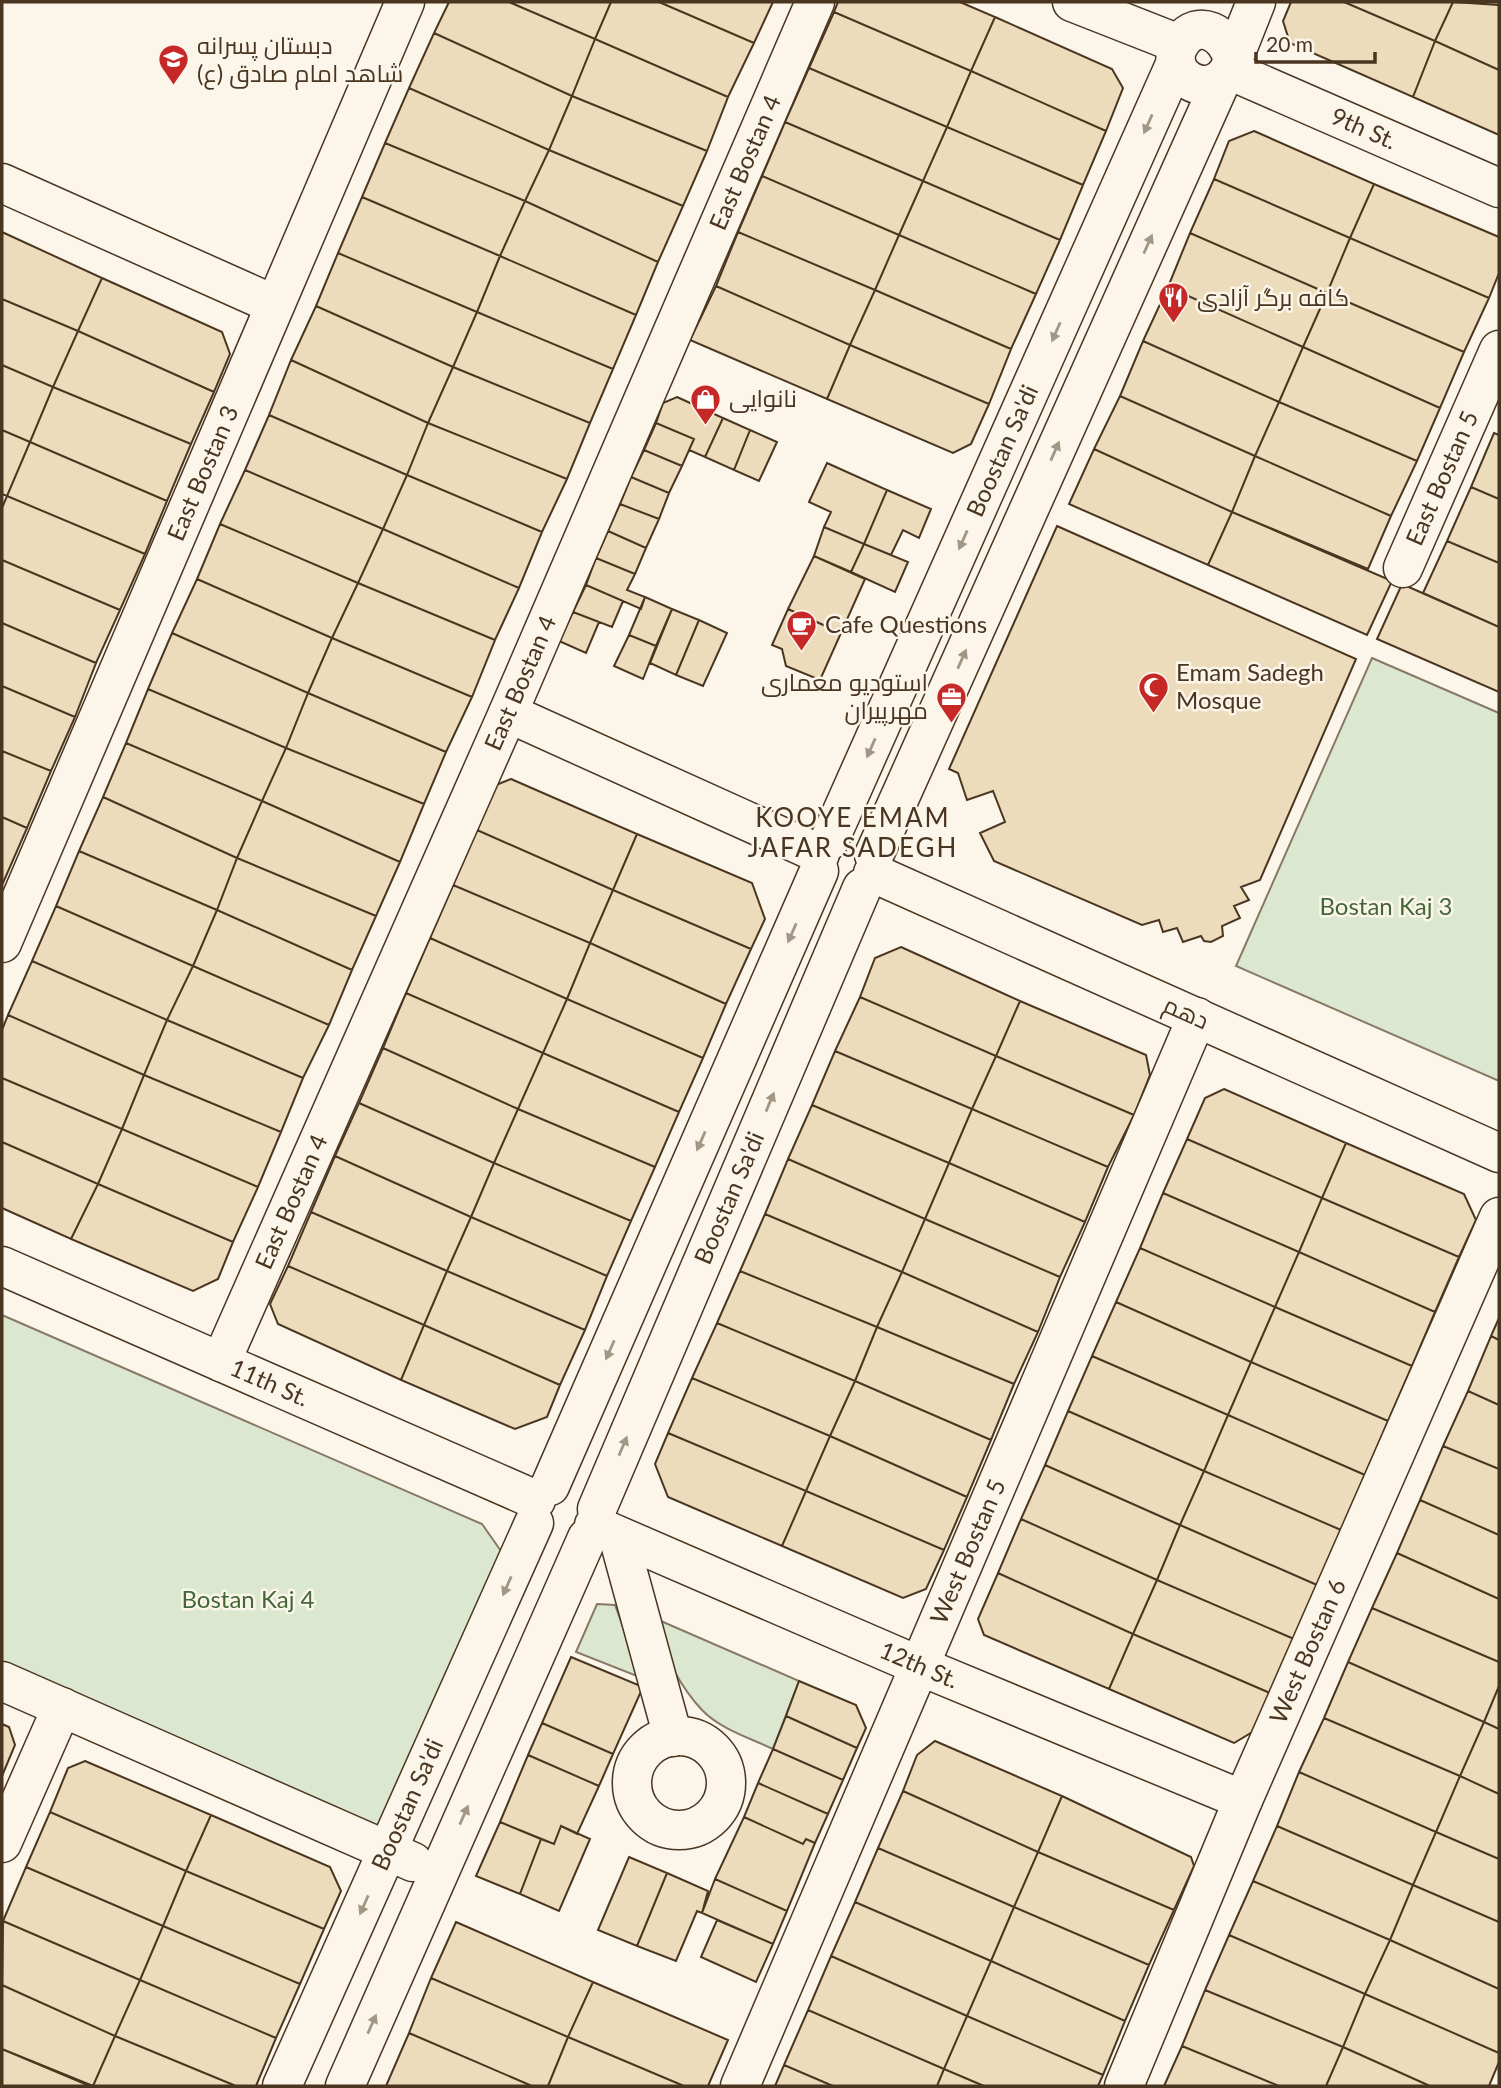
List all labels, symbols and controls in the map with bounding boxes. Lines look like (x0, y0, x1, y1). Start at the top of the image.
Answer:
scale bar (1256, 21, 1375, 65)
place label: دبستان پسرانه شاهد امام صادق (ع) (197, 30, 403, 90)
text: 20 m (1266, 31, 1313, 56)
school or university icon: دبستان پسرانه شاهد امام صادق (ع) (157, 43, 191, 87)
street label: East Bostan 4 (702, 90, 786, 234)
street label: 9th St. (1327, 100, 1402, 155)
one-way arrow (1142, 114, 1154, 134)
one-way arrow (1143, 233, 1154, 254)
restaurant icon: کافه برگر آزادی (1157, 281, 1191, 325)
place label: کافه برگر آزادی (1197, 282, 1349, 312)
one-way arrow (1050, 322, 1062, 342)
street label: Boostan Sa'di (959, 380, 1043, 521)
shop icon: نانوایی (689, 382, 723, 426)
place label: نانوایی (729, 383, 797, 413)
street label: East Bostan 3 (160, 401, 244, 545)
street label: East Bostan 5 (1399, 406, 1483, 550)
one-way arrow (1049, 441, 1061, 461)
one-way arrow (957, 530, 969, 550)
cafe icon: Cafe Questions (785, 608, 819, 652)
place label: Cafe Questions (825, 609, 987, 638)
street label: East Bostan 4 (477, 611, 561, 755)
one-way arrow (957, 648, 968, 669)
place label: Emam Sadegh Mosque (1176, 657, 1324, 714)
place label: استودیو معماری مهرپیران (761, 667, 928, 727)
mosque icon: Emam Sadegh Mosque (1136, 670, 1170, 714)
office icon: استودیو معماری مهرپیران (934, 680, 968, 724)
one-way arrow (865, 738, 877, 758)
district label: KOOYE EMAM JAFAR SADEGH (748, 801, 958, 863)
park label: Bostan Kaj 3 (1320, 891, 1453, 920)
one-way arrow (786, 923, 798, 943)
street label: دهم (1158, 989, 1214, 1037)
one-way arrow (765, 1091, 776, 1112)
street label: Boostan Sa'di (687, 1127, 769, 1268)
street label: East Bostan 4 (248, 1129, 333, 1273)
one-way arrow (695, 1131, 706, 1152)
one-way arrow (604, 1340, 615, 1361)
street label: 11th St. (226, 1352, 314, 1412)
one-way arrow (618, 1436, 629, 1457)
street label: West Bostan 5 (923, 1474, 1011, 1628)
street label: West Bostan 6 (1262, 1574, 1351, 1728)
one-way arrow (501, 1576, 513, 1596)
park label: Bostan Kaj 4 (182, 1584, 315, 1613)
street label: 12th St. (876, 1635, 963, 1694)
street label: Boostan Sa'di (364, 1734, 449, 1875)
one-way arrow (459, 1805, 470, 1826)
one-way arrow (358, 1895, 369, 1916)
one-way arrow (366, 2014, 378, 2034)

